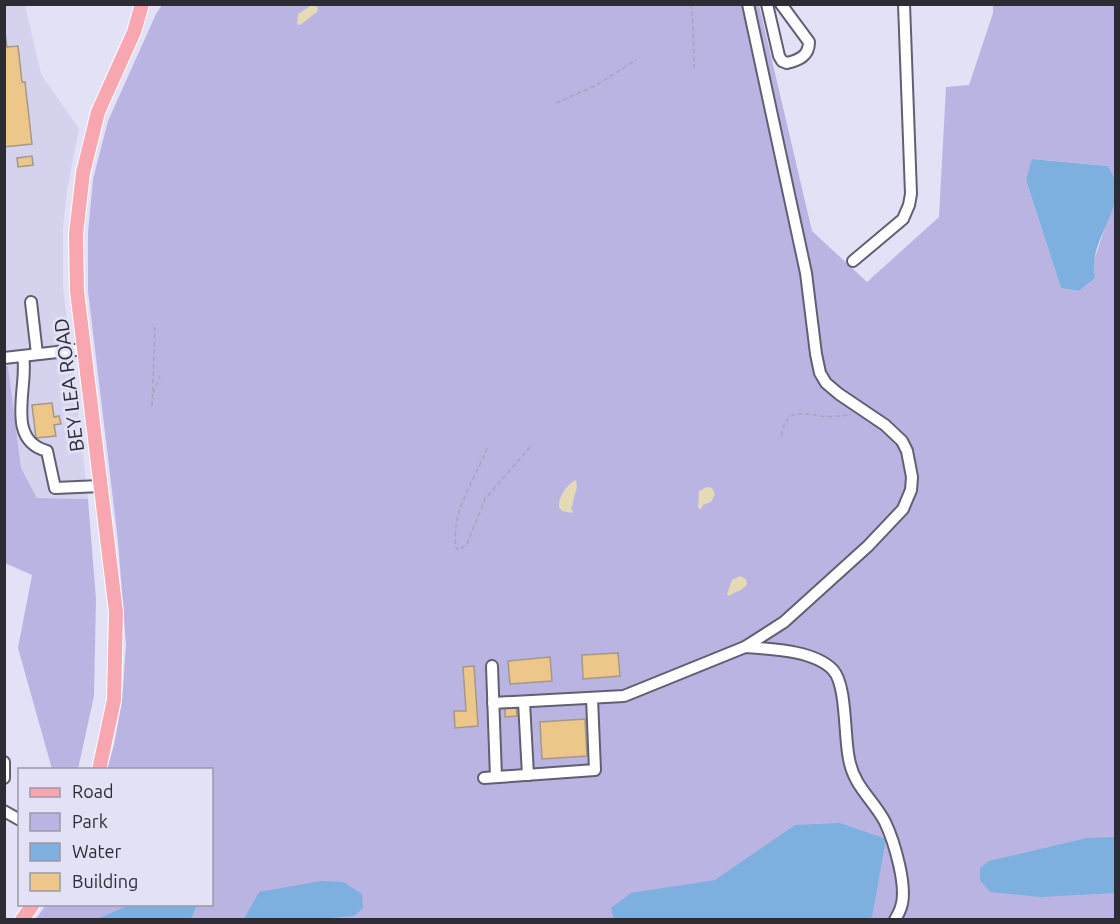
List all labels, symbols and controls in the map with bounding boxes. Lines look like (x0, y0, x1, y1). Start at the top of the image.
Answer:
street label: BEY LEA ROAD (49, 317, 88, 453)
legend (18, 768, 213, 906)
text: Road (72, 781, 114, 801)
text: Park (72, 811, 108, 831)
text: Water (72, 841, 122, 861)
text: Building (72, 871, 138, 891)

